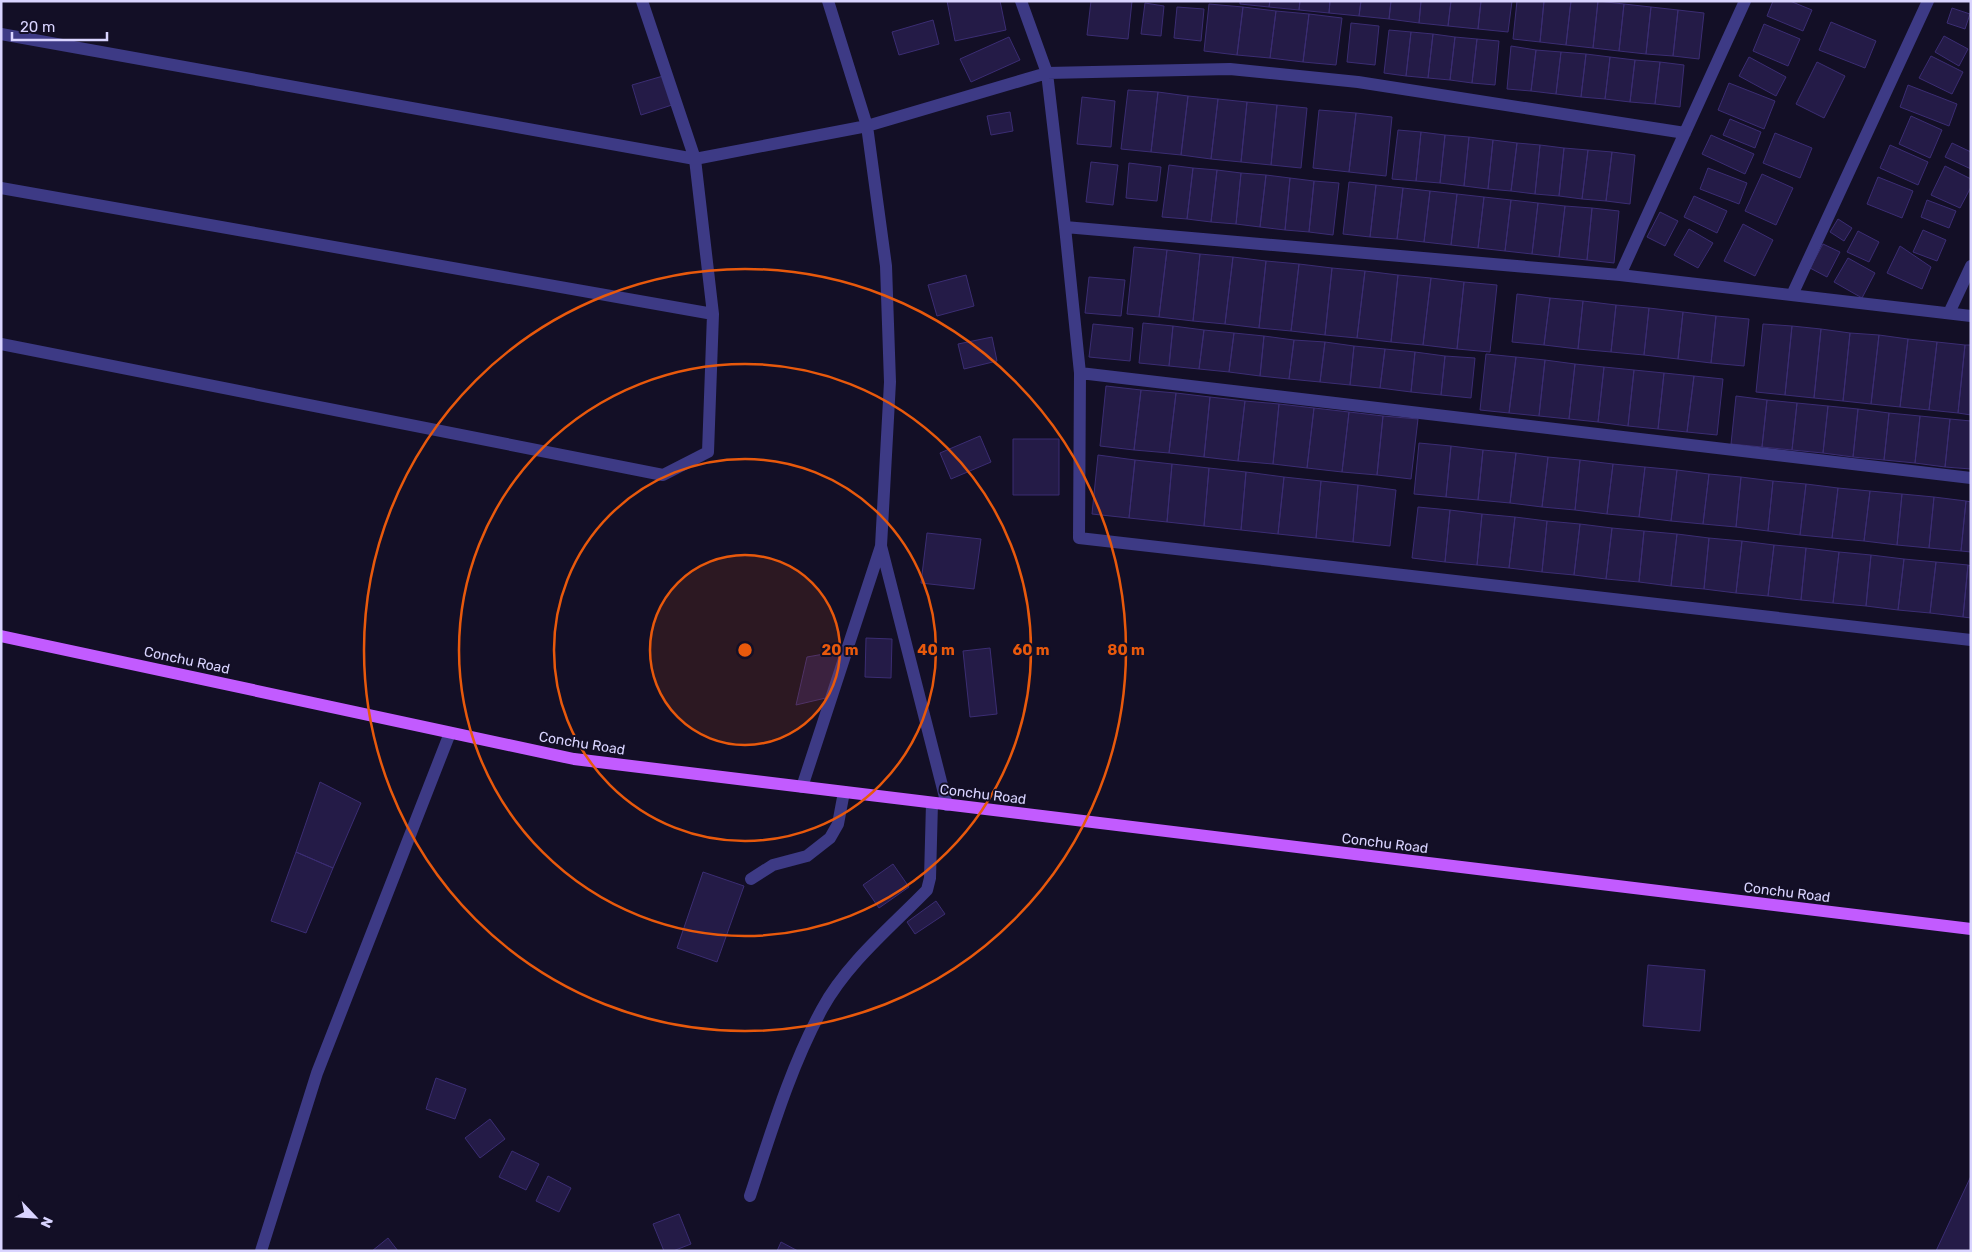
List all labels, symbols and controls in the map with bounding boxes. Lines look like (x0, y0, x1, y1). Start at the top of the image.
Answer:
scale bar (12, 10, 108, 42)
text: 20 m (20, 18, 55, 36)
centre of rings (736, 641, 754, 659)
text: 20 m (822, 641, 858, 659)
text: 40 m (917, 641, 955, 659)
text: 60 m (1013, 641, 1049, 659)
text: 80 m (1107, 641, 1145, 659)
street label: Conchu Road (143, 643, 231, 678)
street label: Conchu Road (538, 728, 626, 759)
street label: Conchu Road (939, 781, 1027, 808)
street label: Conchu Road (1341, 830, 1429, 857)
street label: Conchu Road (1743, 879, 1831, 906)
north arrow (10, 1192, 60, 1242)
text: N (36, 1214, 56, 1230)

